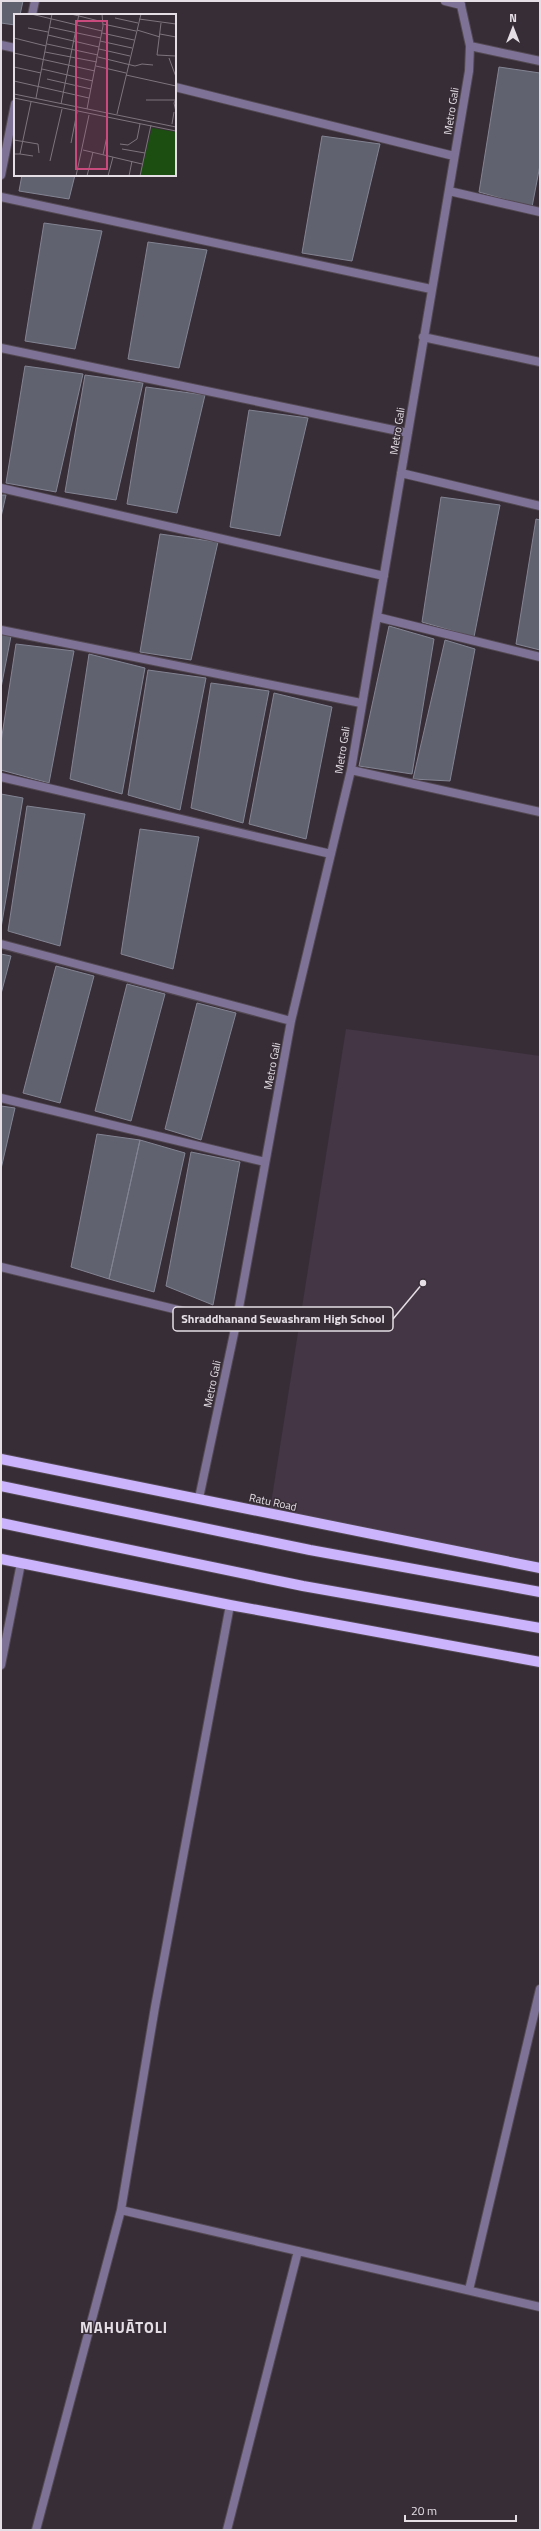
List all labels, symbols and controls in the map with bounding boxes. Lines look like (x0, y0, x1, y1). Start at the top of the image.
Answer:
north arrow (493, 8, 533, 48)
text: N (509, 10, 517, 26)
inset map (14, 14, 176, 176)
street label: Metro Gali (439, 86, 463, 136)
street label: Metro Gali (385, 406, 409, 456)
street label: Metro Gali (330, 725, 354, 775)
street label: Metro Gali (260, 1041, 284, 1091)
callout: Shraddhanand Sewashram High School (173, 1307, 393, 1331)
text: Shraddhanand Sewashram High School (181, 1309, 385, 1328)
street label: Metro Gali (199, 1359, 225, 1409)
street label: Ratu Road (248, 1489, 298, 1515)
district label: MAHUĀTOLI (80, 2316, 168, 2339)
scale bar (405, 2497, 516, 2523)
text: 20 m (411, 2501, 437, 2520)

